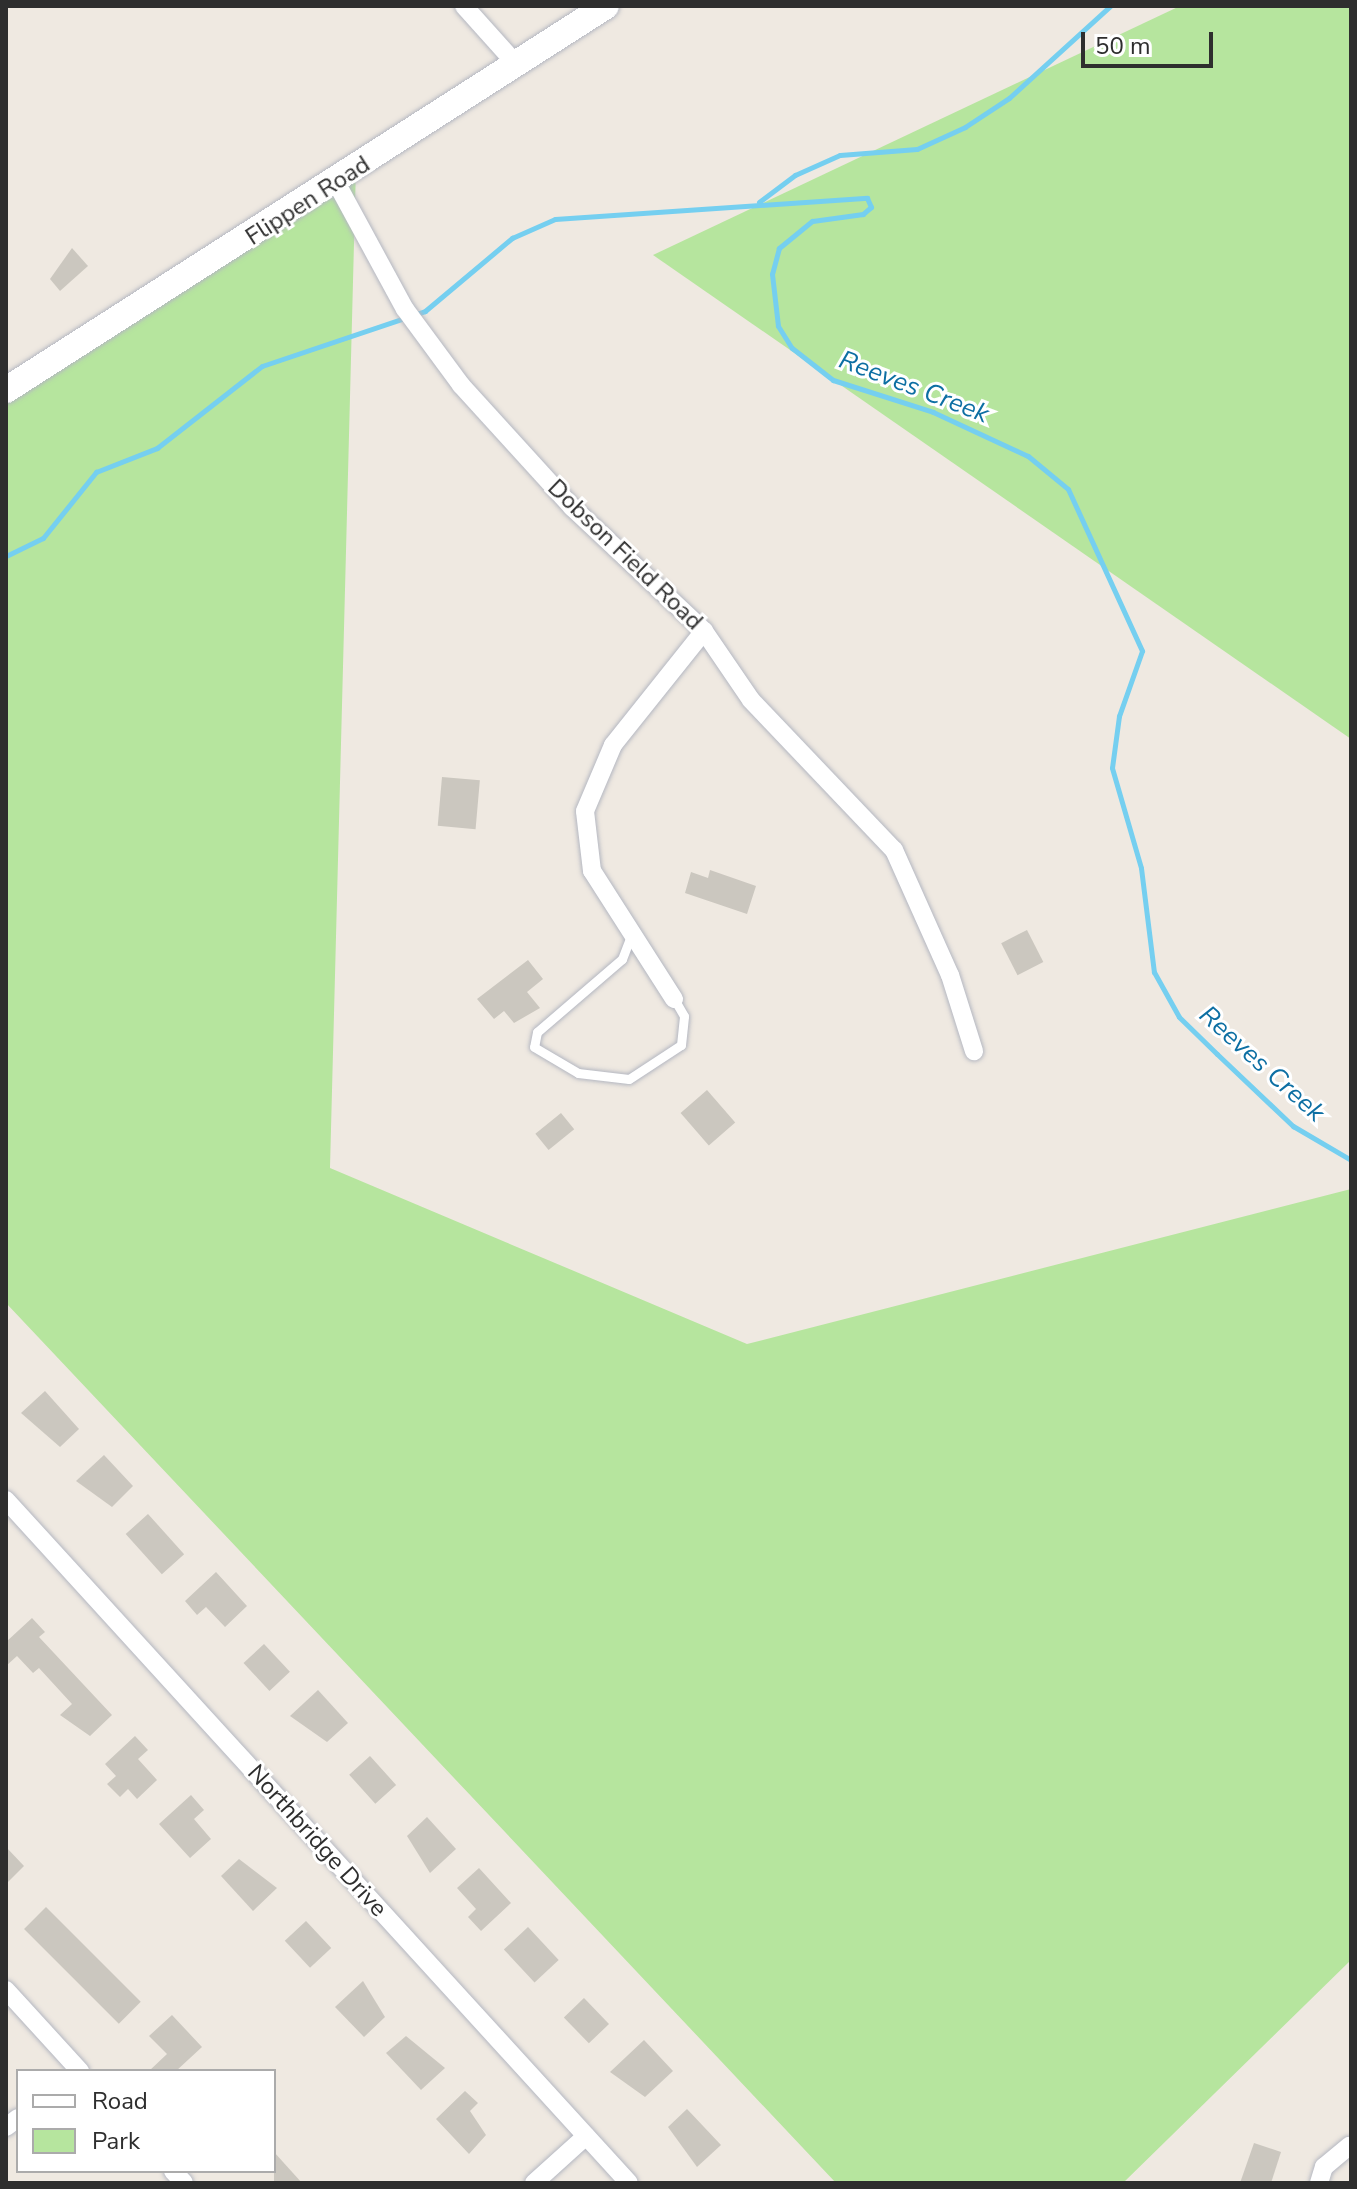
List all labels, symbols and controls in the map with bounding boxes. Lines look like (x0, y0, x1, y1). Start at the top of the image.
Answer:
scale bar (1085, 16, 1217, 66)
text: 50 m (1095, 30, 1151, 62)
street label: Flippen Road (241, 150, 375, 252)
water label: Reeves Creek (835, 344, 993, 430)
street label: Dobson Field Road (542, 474, 708, 636)
water label: Reeves Creek (1193, 1000, 1331, 1128)
street label: Northbridge Drive (241, 1759, 393, 1923)
legend (16, 2069, 276, 2173)
text: Road (92, 2085, 148, 2117)
text: Park (92, 2125, 140, 2157)

